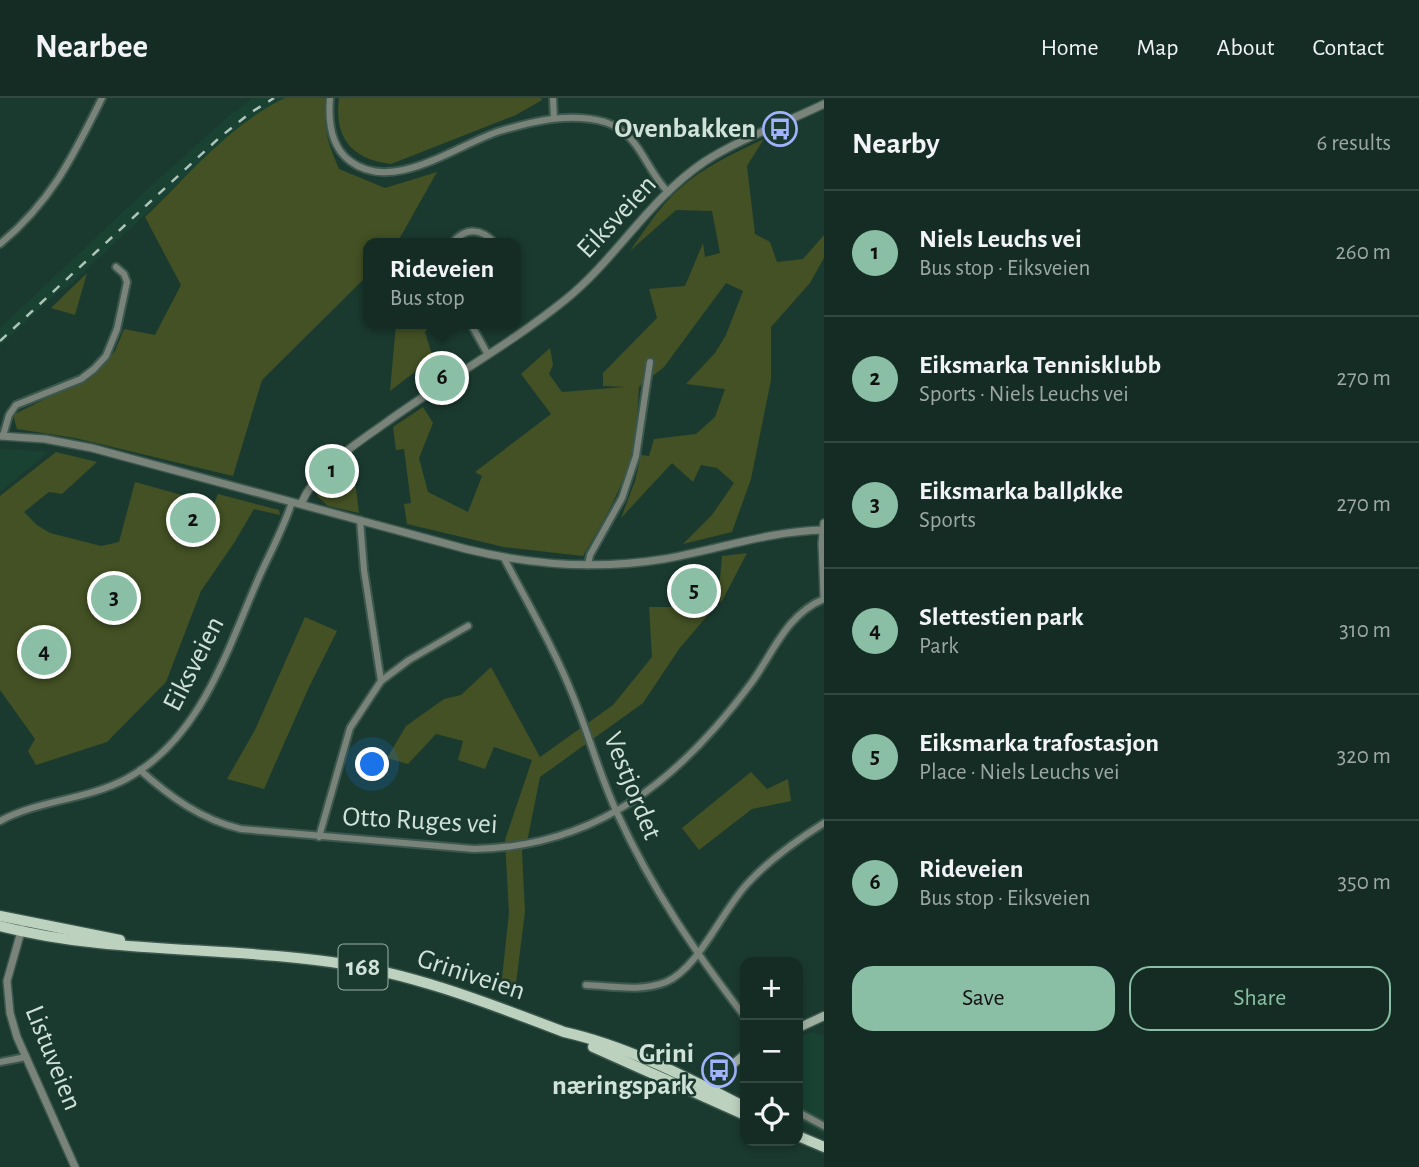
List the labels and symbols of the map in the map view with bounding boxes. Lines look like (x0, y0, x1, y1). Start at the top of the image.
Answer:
bus stop icon: Ovenbakken (761, 110, 799, 148)
place label: Ovenbakken (614, 115, 756, 143)
street label: Eiksveien (572, 170, 662, 264)
pin: 6 (419, 352, 465, 404)
pin: 1 (309, 445, 355, 497)
pin: 2 (170, 494, 216, 546)
pin: 5 (671, 565, 717, 617)
pin: 3 (91, 572, 137, 624)
street label: Eiksveien (158, 612, 230, 716)
pin: 4 (21, 626, 67, 678)
street label: Vestjordet (598, 728, 666, 844)
your location (355, 747, 389, 781)
street label: Otto Ruges vei (342, 803, 498, 839)
road number: 168 (338, 944, 388, 989)
street label: Griniveien (414, 944, 528, 1006)
street label: Listuveien (19, 1002, 87, 1114)
place label: Grini næringspark (552, 1040, 694, 1100)
bus stop icon: Grini næringspark (700, 1051, 738, 1089)

